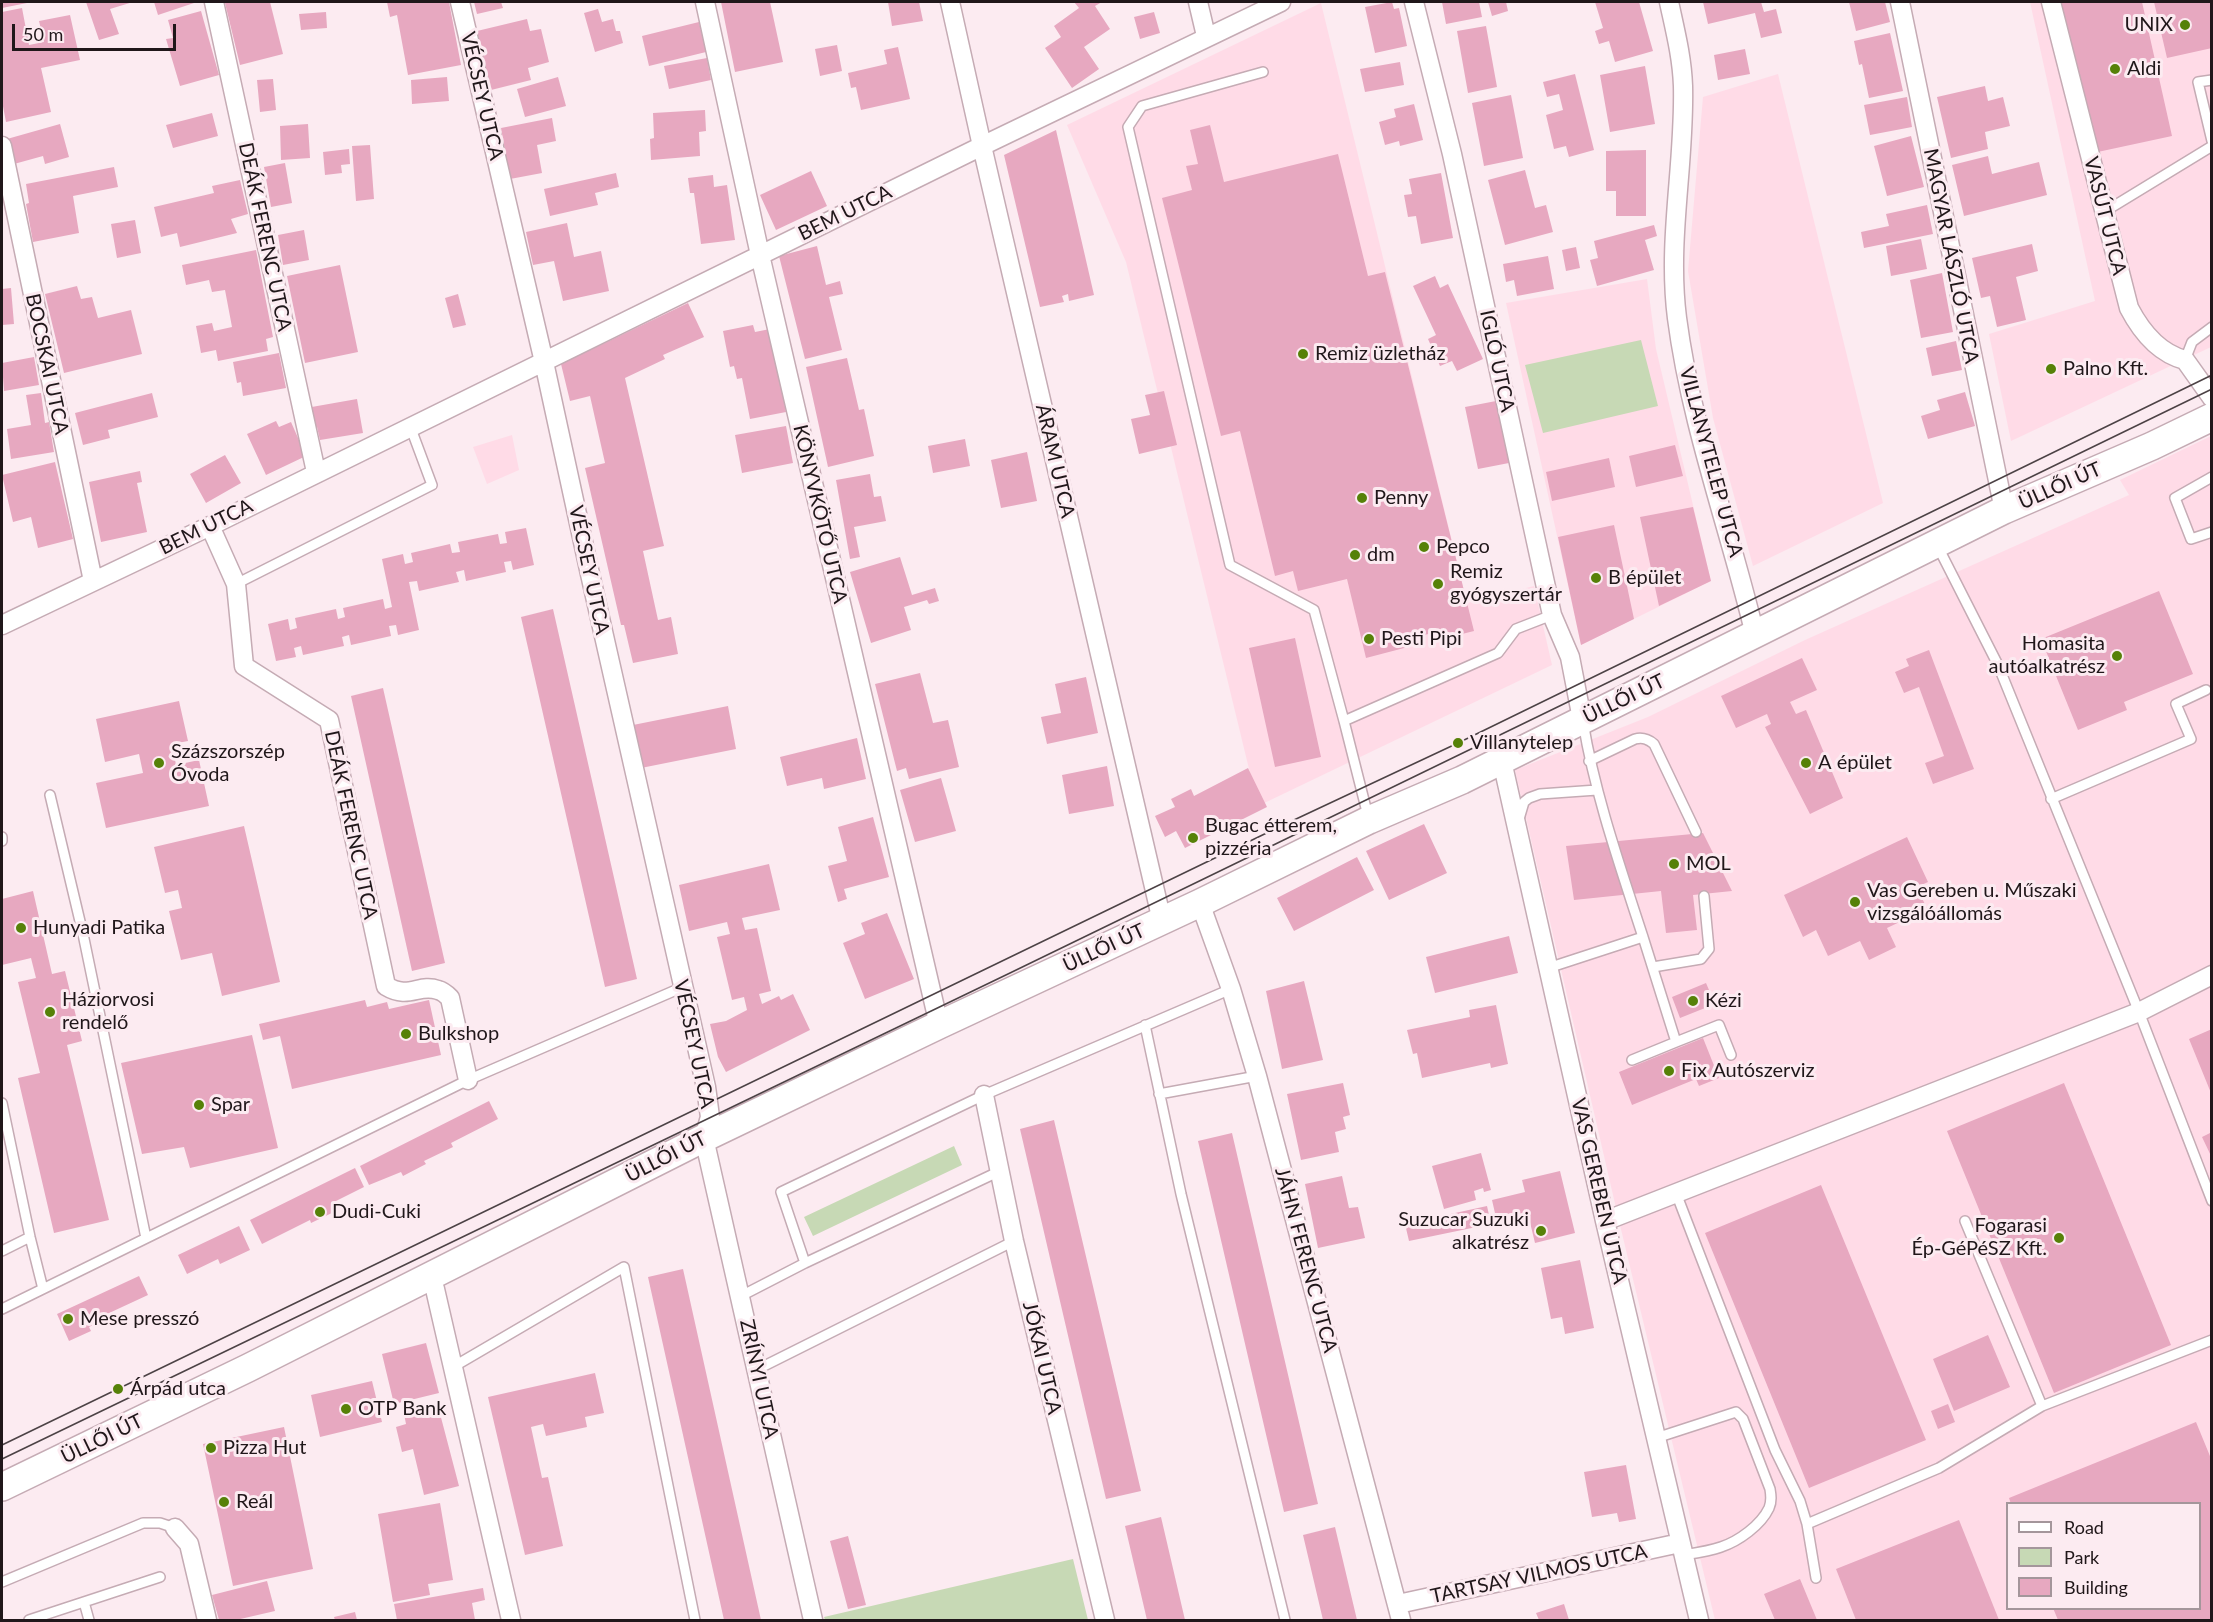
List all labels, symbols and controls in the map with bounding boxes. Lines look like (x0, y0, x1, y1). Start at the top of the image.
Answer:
scale bar (15, 12, 178, 50)
place label: UNIX (2124, 13, 2173, 37)
marker: UNIX (2178, 18, 2192, 32)
text: 50 m (23, 23, 63, 45)
street label: VÉCSEY UTCA (456, 30, 508, 162)
place label: Aldi (2127, 57, 2161, 81)
marker: Aldi (2108, 62, 2122, 76)
street label: DEÁK FERENC UTCA (233, 141, 297, 333)
street label: MAGYAR LÁSZLÓ UTCA (1918, 146, 1984, 366)
street label: VASÚT UTCA (2079, 154, 2131, 278)
street label: BEM UTCA (794, 180, 896, 246)
street label: BOCSKAI UTCA (20, 291, 74, 437)
street label: IGLÓ UTCA (1474, 308, 1520, 414)
place label: Remiz üzletház (1315, 342, 1446, 366)
marker: Remiz üzletház (1296, 347, 1310, 361)
place label: Palno Kft. (2063, 357, 2148, 381)
marker: Palno Kft. (2044, 362, 2058, 376)
street label: VILLANYTELEP UTCA (1674, 364, 1748, 560)
street label: ÁRAM UTCA (1030, 402, 1080, 520)
street label: KÖNYVKÖTŐ UTCA (788, 422, 852, 606)
street label: ÜLLŐI ÚT (2015, 457, 2105, 515)
place label: Penny (1374, 486, 1428, 510)
marker: Penny (1355, 491, 1369, 505)
street label: BEM UTCA (155, 494, 257, 560)
street label: VÉCSEY UTCA (564, 503, 614, 637)
place label: Pepco (1436, 535, 1490, 559)
marker: Pepco (1417, 540, 1431, 554)
place label: dm (1367, 543, 1395, 567)
marker: dm (1348, 548, 1362, 562)
place label: Remiz gyógyszertár (1450, 560, 1562, 607)
place label: B épület (1608, 566, 1681, 590)
marker: B épület (1589, 571, 1603, 585)
marker: Remiz gyógyszertár (1431, 577, 1445, 591)
place label: Pesti Pipi (1381, 627, 1462, 651)
marker: Pesti Pipi (1362, 632, 1376, 646)
place label: Homasita autóalkatrész (1989, 632, 2105, 679)
marker: Homasita autóalkatrész (2110, 649, 2124, 663)
street label: ÜLLŐI ÚT (1579, 669, 1669, 729)
street label: DEÁK FERENC UTCA (319, 729, 383, 921)
place label: Villanytelep (1470, 731, 1573, 755)
marker: Villanytelep (1451, 736, 1465, 750)
place label: Százszorszép Óvoda (171, 740, 285, 787)
place label: A épület (1818, 751, 1892, 775)
marker: Százszorszép Óvoda (152, 756, 166, 770)
marker: A épület (1799, 756, 1813, 770)
place label: Bugac étterem, pizzéria (1205, 814, 1337, 861)
marker: Bugac étterem, pizzéria (1186, 831, 1200, 845)
place label: MOL (1686, 852, 1731, 876)
marker: MOL (1667, 857, 1681, 871)
place label: Vas Gereben u. Műszaki vizsgálóállomás (1867, 879, 2076, 926)
marker: Vas Gereben u. Műszaki vizsgálóállomás (1848, 895, 1862, 909)
place label: Hunyadi Patika (33, 916, 165, 940)
street label: ÜLLŐI ÚT (1059, 919, 1149, 977)
marker: Hunyadi Patika (14, 921, 28, 935)
street label: VÉCSEY UTCA (669, 977, 719, 1111)
place label: Háziorvosi rendelő (62, 988, 154, 1035)
place label: Kézi (1705, 989, 1742, 1013)
marker: Kézi (1686, 994, 1700, 1008)
marker: Háziorvosi rendelő (43, 1005, 57, 1019)
place label: Bulkshop (418, 1022, 499, 1046)
marker: Bulkshop (399, 1027, 413, 1041)
place label: Fix Autószerviz (1681, 1059, 1815, 1083)
marker: Fix Autószerviz (1662, 1064, 1676, 1078)
place label: Spar (211, 1093, 250, 1117)
street label: VAS GEREBEN UTCA (1566, 1096, 1632, 1286)
marker: Spar (192, 1098, 206, 1112)
street label: ÜLLŐI ÚT (621, 1126, 711, 1188)
street label: JÁHN FERENC UTCA (1270, 1165, 1342, 1355)
place label: Dudi-Cuki (332, 1200, 421, 1224)
marker: Dudi-Cuki (313, 1205, 327, 1219)
place label: Suzucar Suzuki alkatrész (1398, 1208, 1529, 1255)
place label: Fogarasi Ép-GéPéSZ Kft. (1911, 1214, 2047, 1261)
marker: Suzucar Suzuki alkatrész (1534, 1224, 1548, 1238)
marker: Fogarasi Ép-GéPéSZ Kft. (2052, 1231, 2066, 1245)
street label: JÓKAI UTCA (1017, 1299, 1067, 1417)
place label: Mese presszó (80, 1307, 199, 1331)
marker: Mese presszó (61, 1312, 75, 1326)
street label: ZRÍNYI UTCA (735, 1317, 783, 1441)
place label: Árpád utca (130, 1377, 226, 1401)
marker: Árpád utca (111, 1382, 125, 1396)
place label: OTP Bank (358, 1397, 446, 1421)
marker: OTP Bank (339, 1402, 353, 1416)
street label: ÜLLŐI ÚT (57, 1409, 147, 1469)
place label: Pizza Hut (223, 1436, 306, 1460)
marker: Pizza Hut (204, 1441, 218, 1455)
place label: Reál (236, 1490, 273, 1514)
marker: Reál (217, 1495, 231, 1509)
legend (2006, 1502, 2201, 1610)
text: Road (2064, 1516, 2104, 1538)
street label: TARTSAY VILMOS UTCA (1429, 1539, 1649, 1609)
text: Park (2064, 1546, 2099, 1568)
text: Building (2064, 1576, 2128, 1598)

